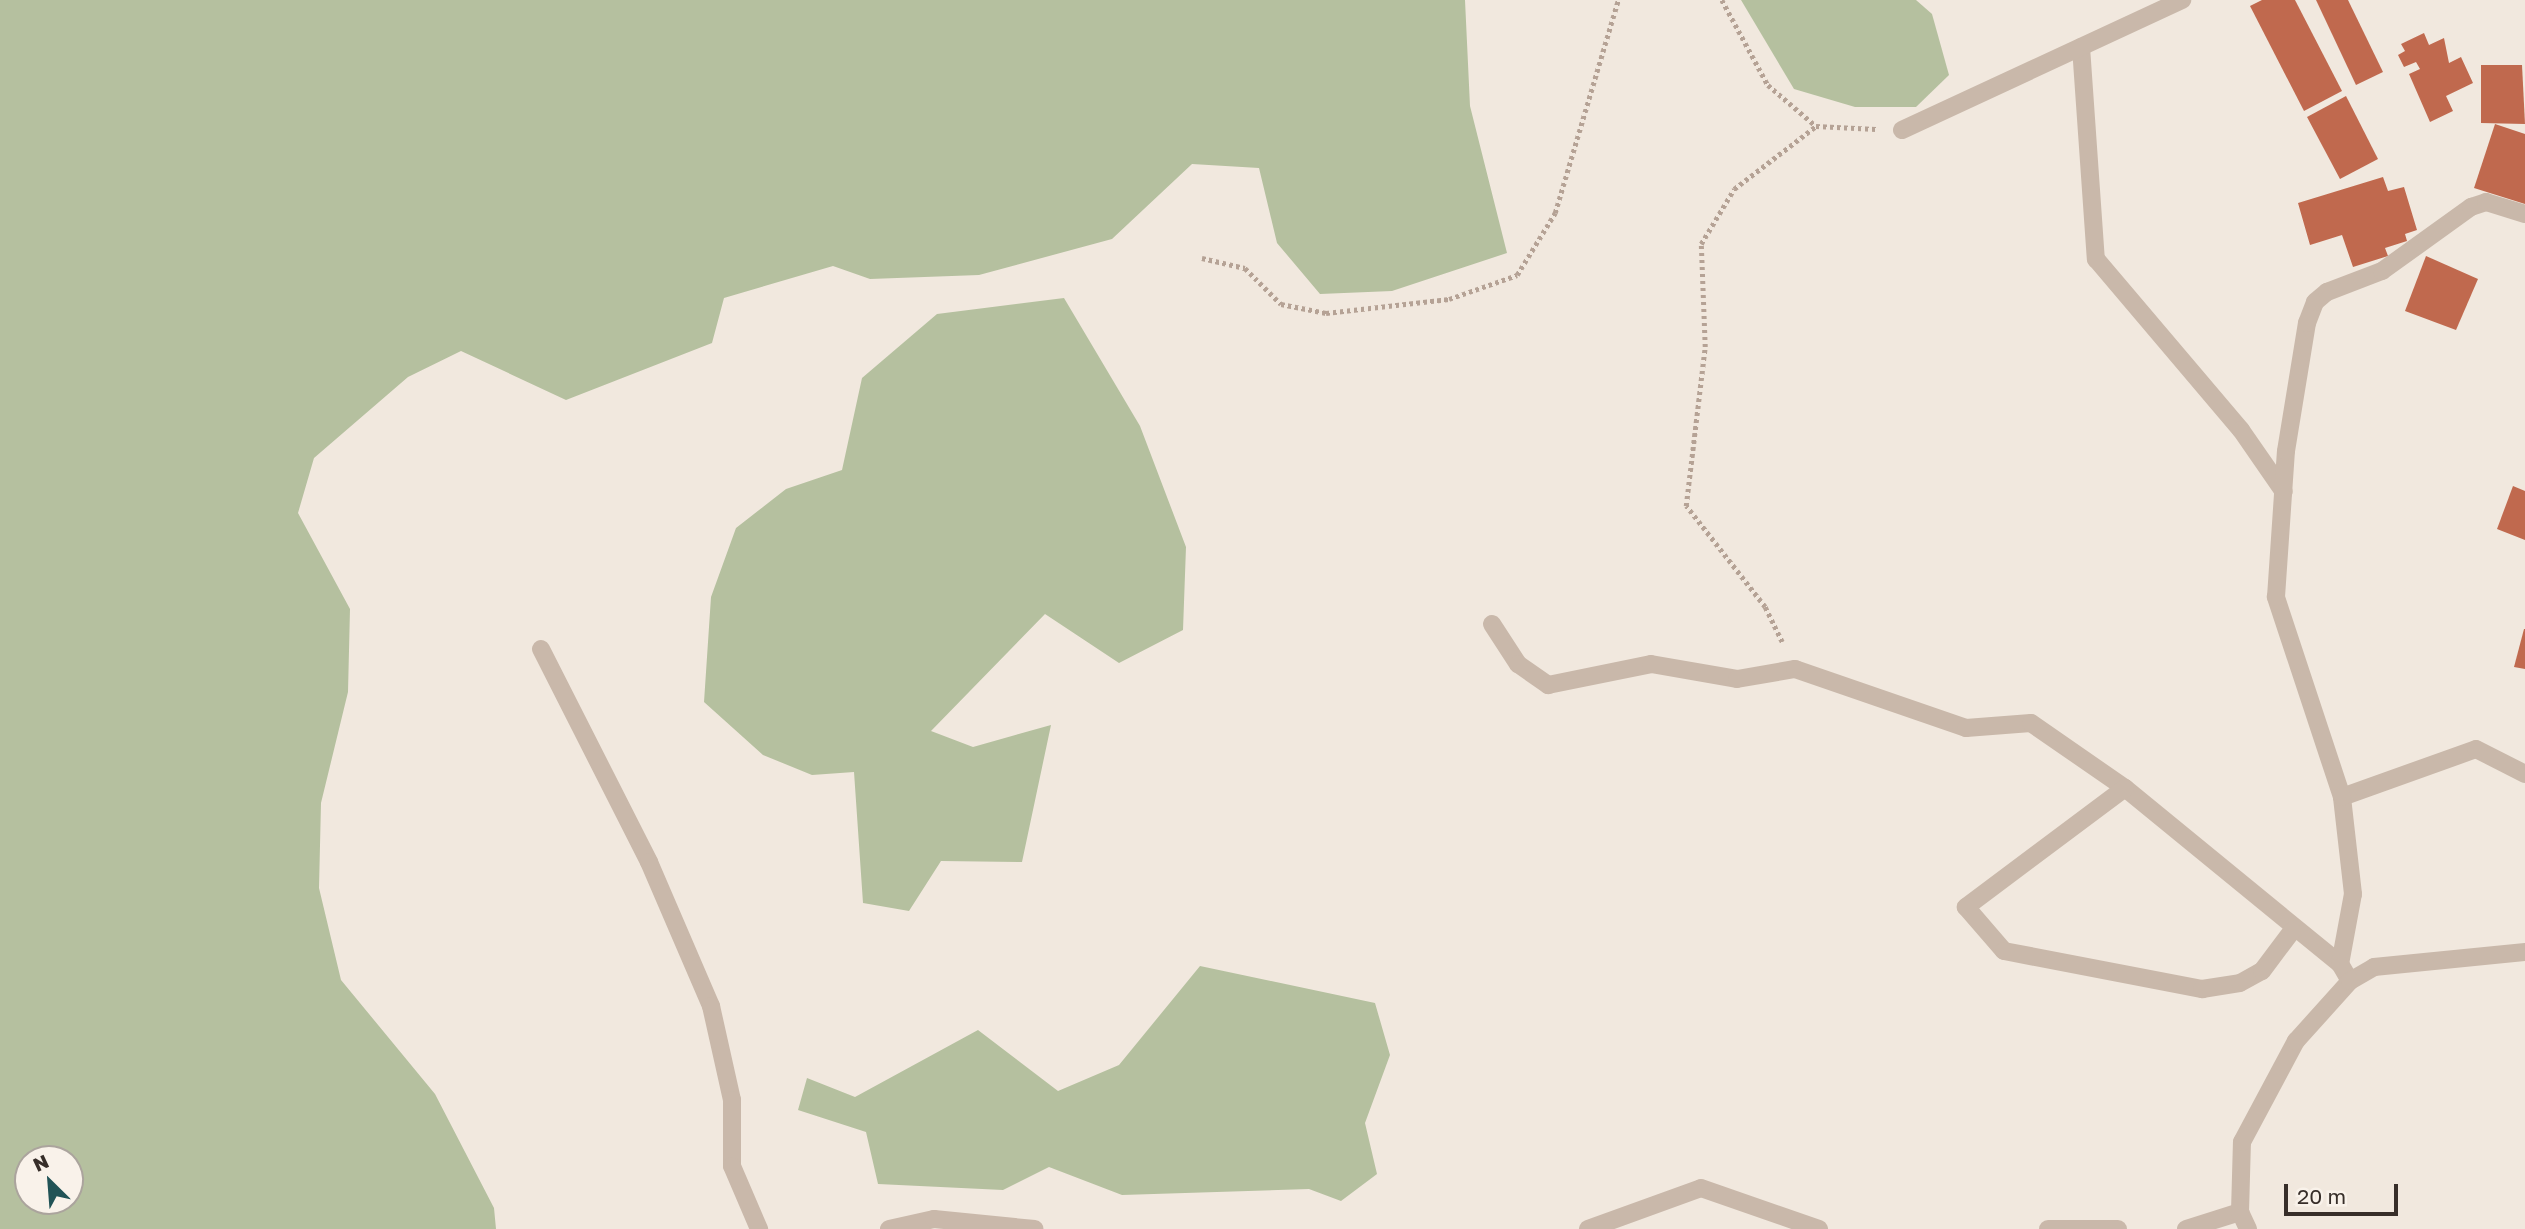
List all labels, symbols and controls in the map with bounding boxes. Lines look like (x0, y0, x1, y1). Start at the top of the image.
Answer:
north arrow (14, 1145, 84, 1215)
text: N (29, 1149, 52, 1176)
scale bar (2287, 1170, 2401, 1214)
text: 20 m (2297, 1183, 2346, 1209)

